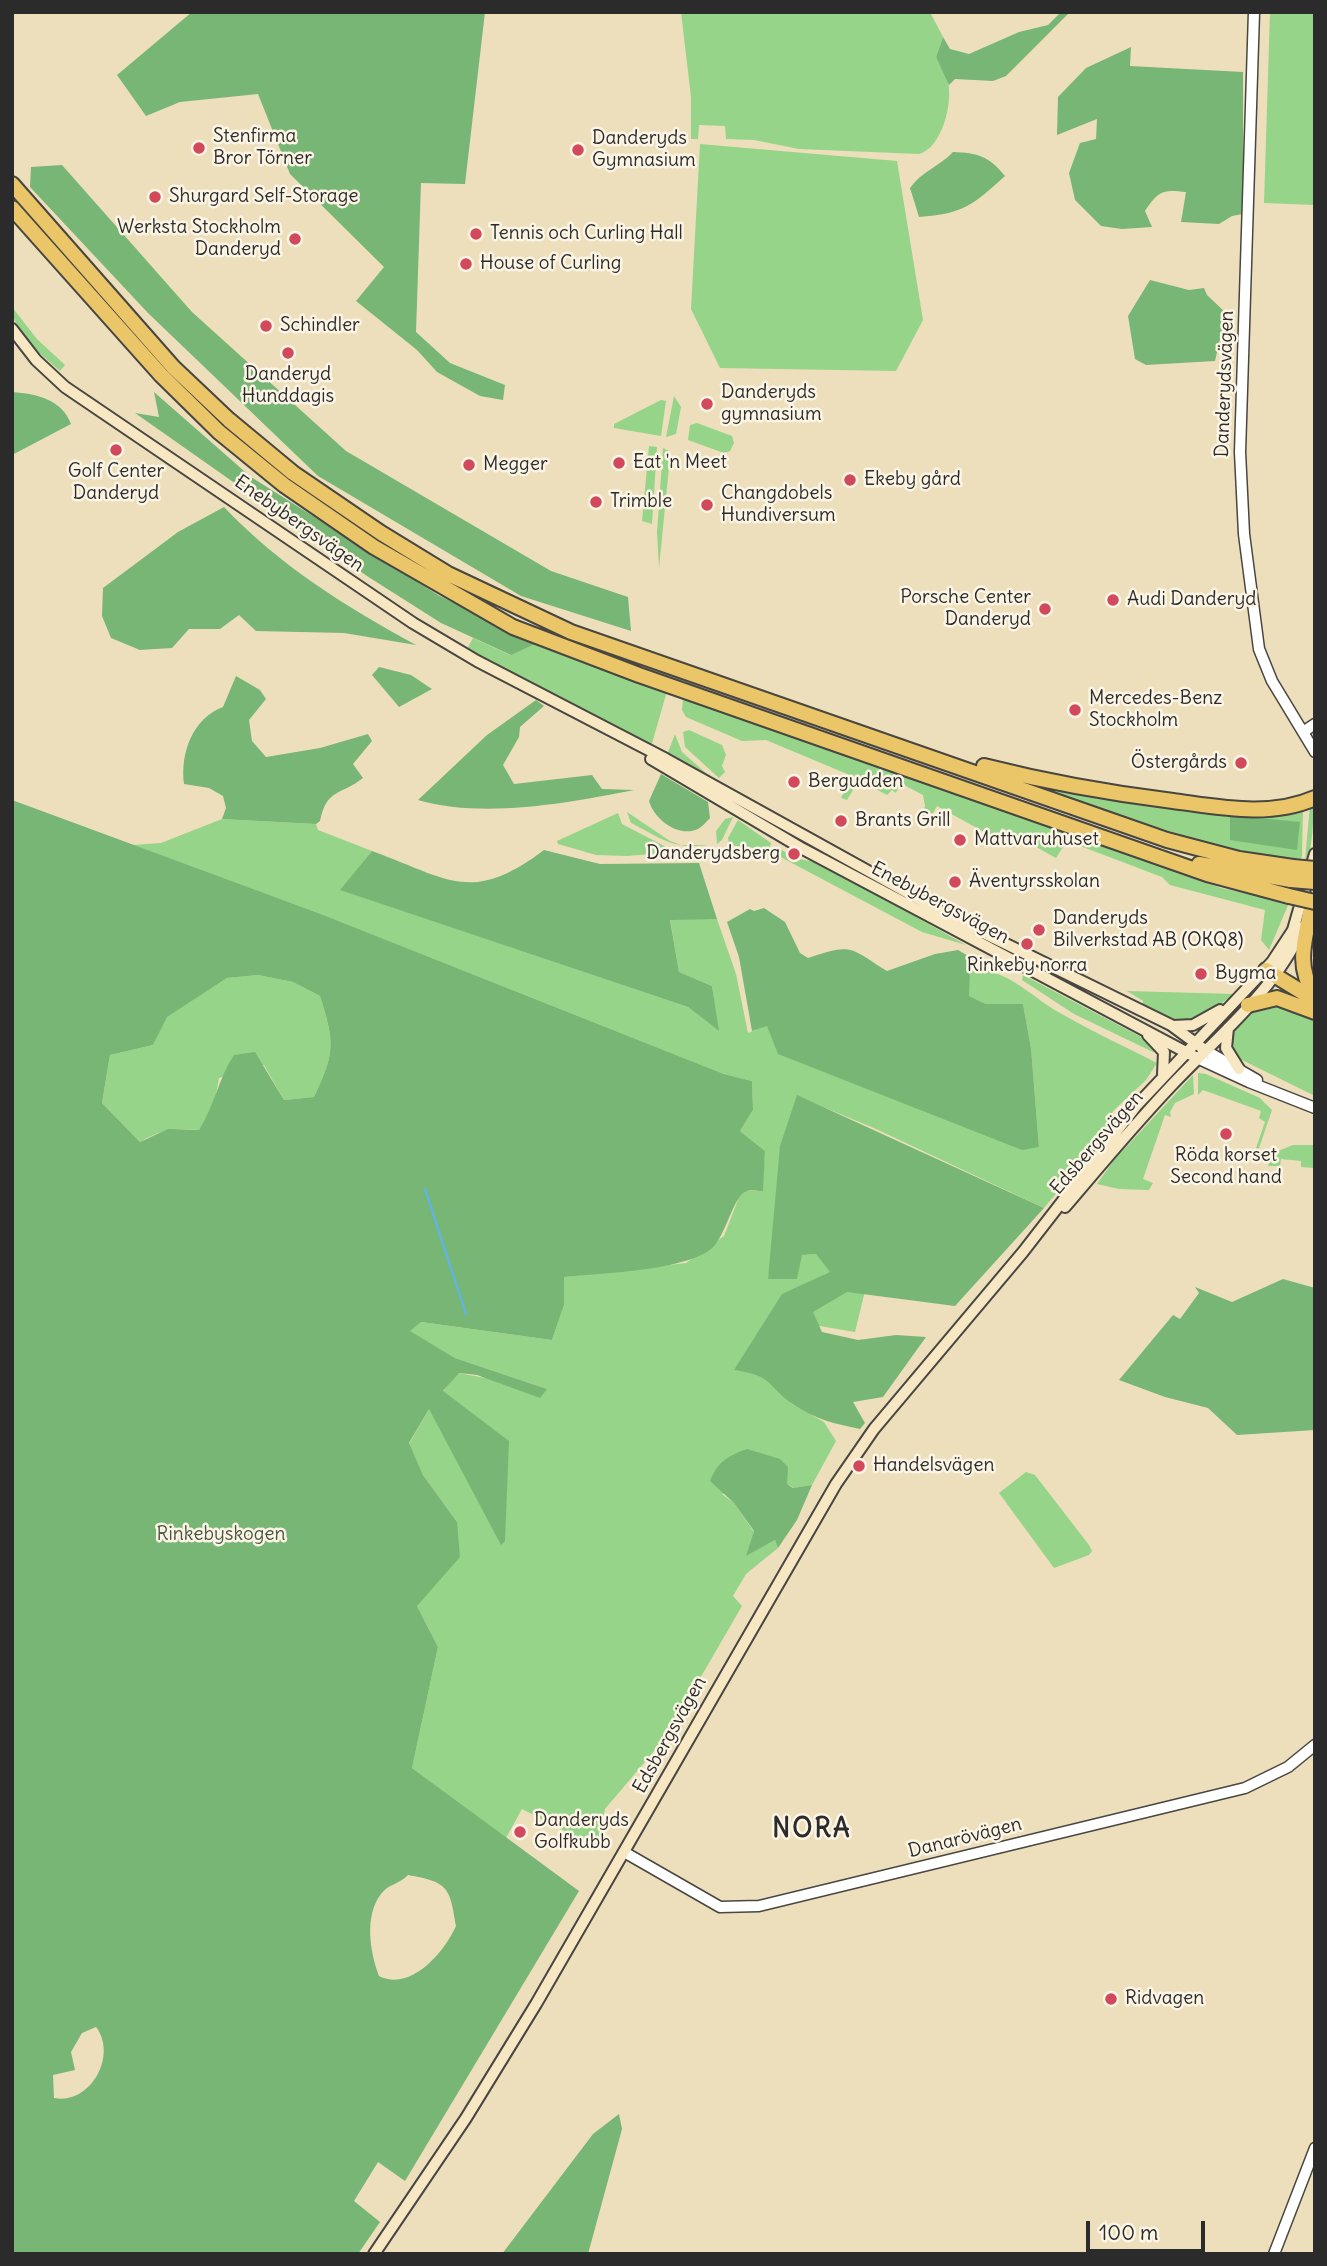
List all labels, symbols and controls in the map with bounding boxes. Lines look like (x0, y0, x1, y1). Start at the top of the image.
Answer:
place label: Stenfirma Bror Törner (213, 126, 312, 170)
place label: Danderyds Gymnasium (592, 128, 696, 172)
marker: Stenfirma Bror Törner (191, 140, 207, 156)
marker: Danderyds Gymnasium (570, 142, 586, 158)
place label: Shurgard Self-Storage (169, 186, 358, 208)
marker: Shurgard Self-Storage (147, 189, 163, 205)
place label: Werksta Stockholm Danderyd (117, 217, 281, 261)
place label: Tennis och Curling Hall (490, 223, 683, 245)
marker: Tennis och Curling Hall (468, 226, 484, 242)
marker: Werksta Stockholm Danderyd (287, 231, 303, 247)
place label: House of Curling (480, 253, 621, 275)
marker: House of Curling (458, 256, 474, 272)
street label: Danderydsvägen (1211, 310, 1239, 458)
place label: Schindler (280, 315, 360, 337)
marker: Schindler (258, 318, 274, 334)
marker: Danderyd Hunddagis (280, 345, 296, 361)
place label: Danderyd Hunddagis (242, 364, 334, 408)
place label: Danderyds gymnasium (721, 382, 822, 426)
marker: Danderyds gymnasium (699, 396, 715, 412)
marker: Golf Center Danderyd (108, 442, 124, 458)
place label: Eat 'n Meet (633, 452, 727, 474)
place label: Megger (483, 454, 548, 476)
marker: Eat 'n Meet (611, 455, 627, 471)
marker: Megger (461, 457, 477, 473)
place label: Golf Center Danderyd (68, 461, 164, 505)
place label: Ekeby gård (864, 469, 961, 491)
street label: Enebybergsvägen (230, 471, 368, 577)
marker: Ekeby gård (842, 472, 858, 488)
place label: Changdobels Hundiversum (721, 483, 836, 527)
place label: Trimble (610, 491, 672, 513)
marker: Trimble (588, 494, 604, 510)
marker: Changdobels Hundiversum (699, 497, 715, 513)
place label: Porsche Center Danderyd (900, 587, 1031, 631)
place label: Audi Danderyd (1127, 589, 1257, 611)
marker: Audi Danderyd (1105, 592, 1121, 608)
marker: Porsche Center Danderyd (1037, 601, 1053, 617)
place label: Mercedes-Benz Stockholm (1089, 688, 1222, 732)
marker: Mercedes-Benz Stockholm (1067, 702, 1083, 718)
place label: Östergårds (1131, 752, 1227, 774)
marker: Östergårds (1233, 755, 1249, 771)
place label: Bergudden (808, 771, 903, 793)
marker: Bergudden (786, 774, 802, 790)
place label: Brants Grill (855, 810, 950, 832)
marker: Brants Grill (833, 813, 849, 829)
place label: Mattvaruhuset (974, 829, 1099, 851)
marker: Mattvaruhuset (952, 832, 968, 848)
place label: Danderydsberg (646, 843, 780, 865)
marker: Danderydsberg (786, 846, 802, 862)
street label: Enebybergsvägen (867, 857, 1013, 949)
place label: Äventyrsskolan (969, 871, 1100, 893)
marker: Äventyrsskolan (947, 874, 963, 890)
place label: Danderyds Bilverkstad AB (OKQ8) (1053, 908, 1244, 952)
marker: Danderyds Bilverkstad AB (OKQ8) (1031, 922, 1047, 938)
marker: Rinkeby norra (1019, 936, 1035, 952)
place label: Rinkeby norra (967, 955, 1087, 977)
place label: Bygma (1215, 963, 1276, 985)
marker: Bygma (1193, 966, 1209, 982)
street label: Edsbergsvägen (1046, 1086, 1148, 1200)
marker: Röda korset Second hand (1218, 1126, 1234, 1142)
place label: Röda korset Second hand (1170, 1145, 1282, 1189)
place label: Handelsvägen (873, 1455, 994, 1477)
marker: Handelsvägen (851, 1458, 867, 1474)
park label: Rinkebyskogen (156, 1524, 286, 1546)
street label: Edsbergsvägen (629, 1673, 711, 1797)
place label: Danderyds Golfkubb (534, 1810, 629, 1854)
street label: Danarövägen (906, 1813, 1024, 1863)
district label: NORA (773, 1814, 851, 1846)
marker: Danderyds Golfkubb (512, 1824, 528, 1840)
place label: Ridvagen (1125, 1988, 1204, 2010)
marker: Ridvagen (1103, 1991, 1119, 2007)
scale bar (1089, 2206, 1208, 2250)
text: 100 m (1099, 2219, 1158, 2246)

